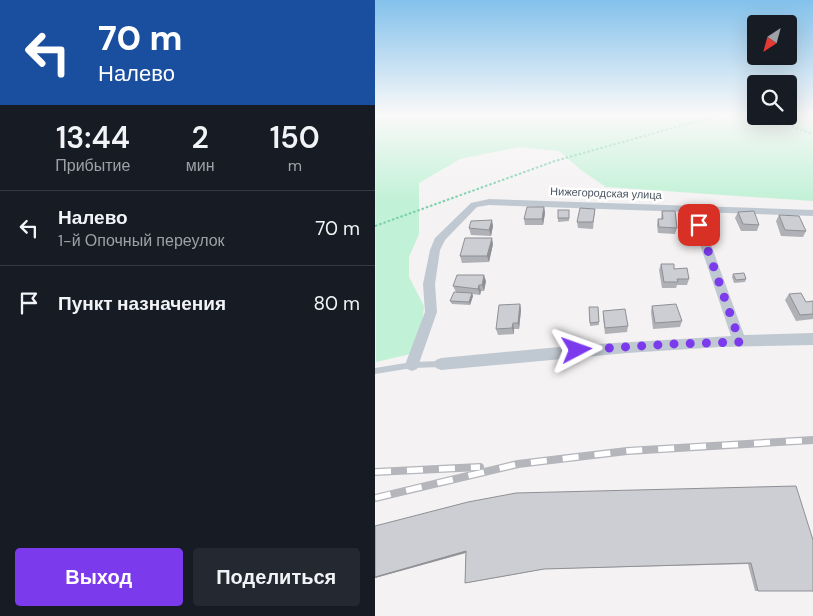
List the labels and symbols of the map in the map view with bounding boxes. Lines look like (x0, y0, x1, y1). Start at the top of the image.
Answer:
north arrow (747, 15, 797, 65)
street label: Нижегородская улица (550, 184, 663, 202)
pin (678, 204, 720, 246)
position arrow (550, 323, 602, 375)

